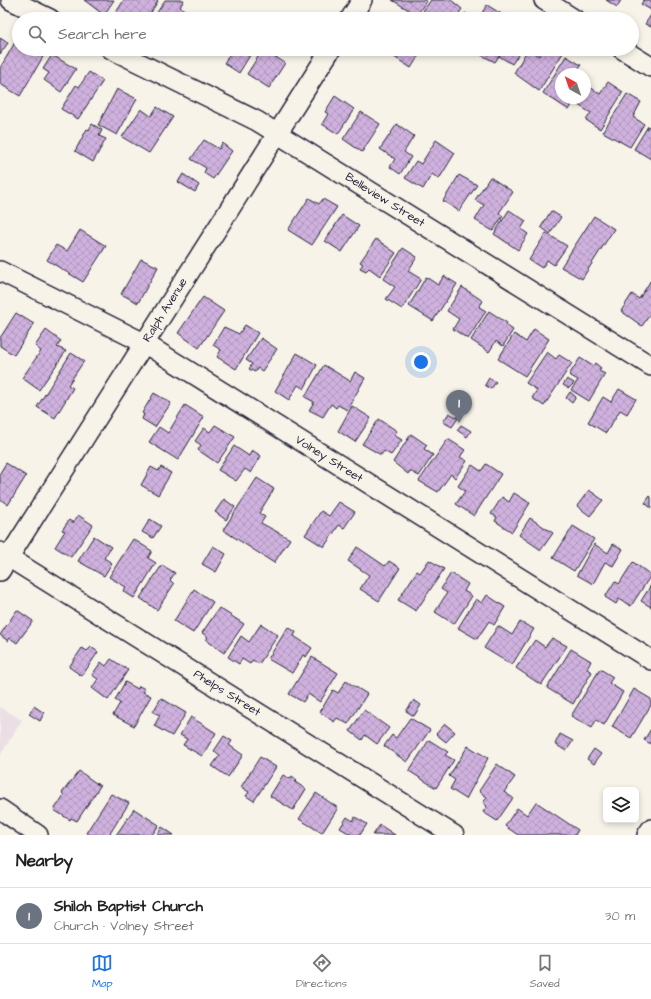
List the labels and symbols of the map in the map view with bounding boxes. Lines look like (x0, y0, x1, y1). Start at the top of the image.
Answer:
north arrow (555, 68, 591, 104)
street label: Belleview Street (342, 169, 428, 231)
street label: Ralph Avenue (138, 274, 192, 345)
your location (411, 352, 431, 372)
pin: 1 (446, 390, 472, 423)
street label: Volney Street (291, 431, 366, 488)
street label: Phelps Street (190, 666, 264, 721)

